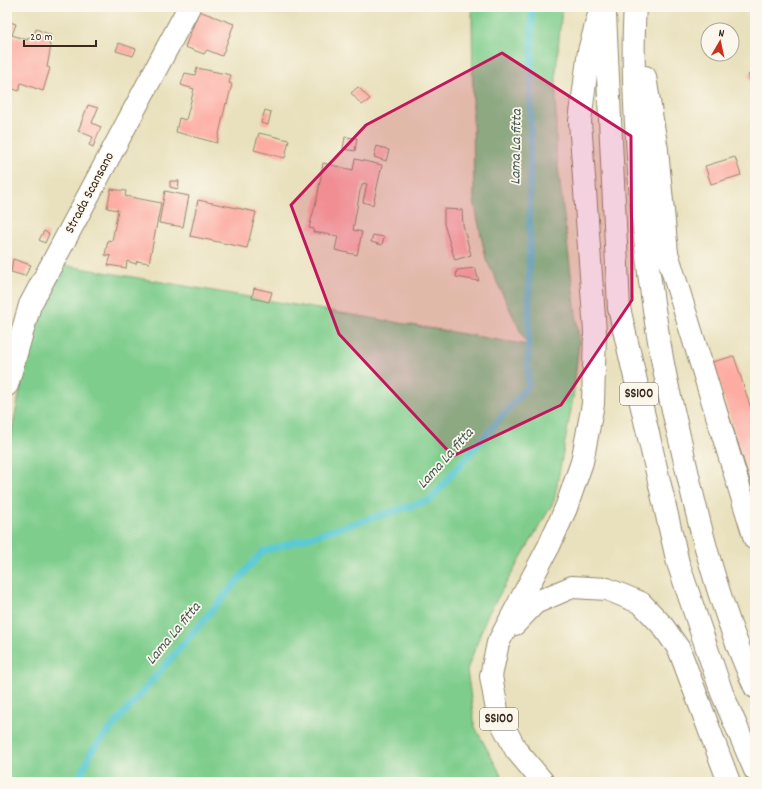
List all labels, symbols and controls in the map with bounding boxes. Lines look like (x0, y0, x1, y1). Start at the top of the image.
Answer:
scale bar (24, 22, 96, 48)
north arrow (700, 22, 740, 62)
text: N (717, 26, 726, 43)
text: 20 m (30, 29, 53, 46)
water label: Lama La fitta (505, 108, 529, 185)
street label: Strada Scansano (60, 149, 120, 237)
road number: SS100 (620, 383, 658, 405)
water label: Lama La fitta (413, 423, 480, 494)
water label: Lama La fitta (141, 597, 207, 670)
road number: SS100 (480, 708, 518, 730)

